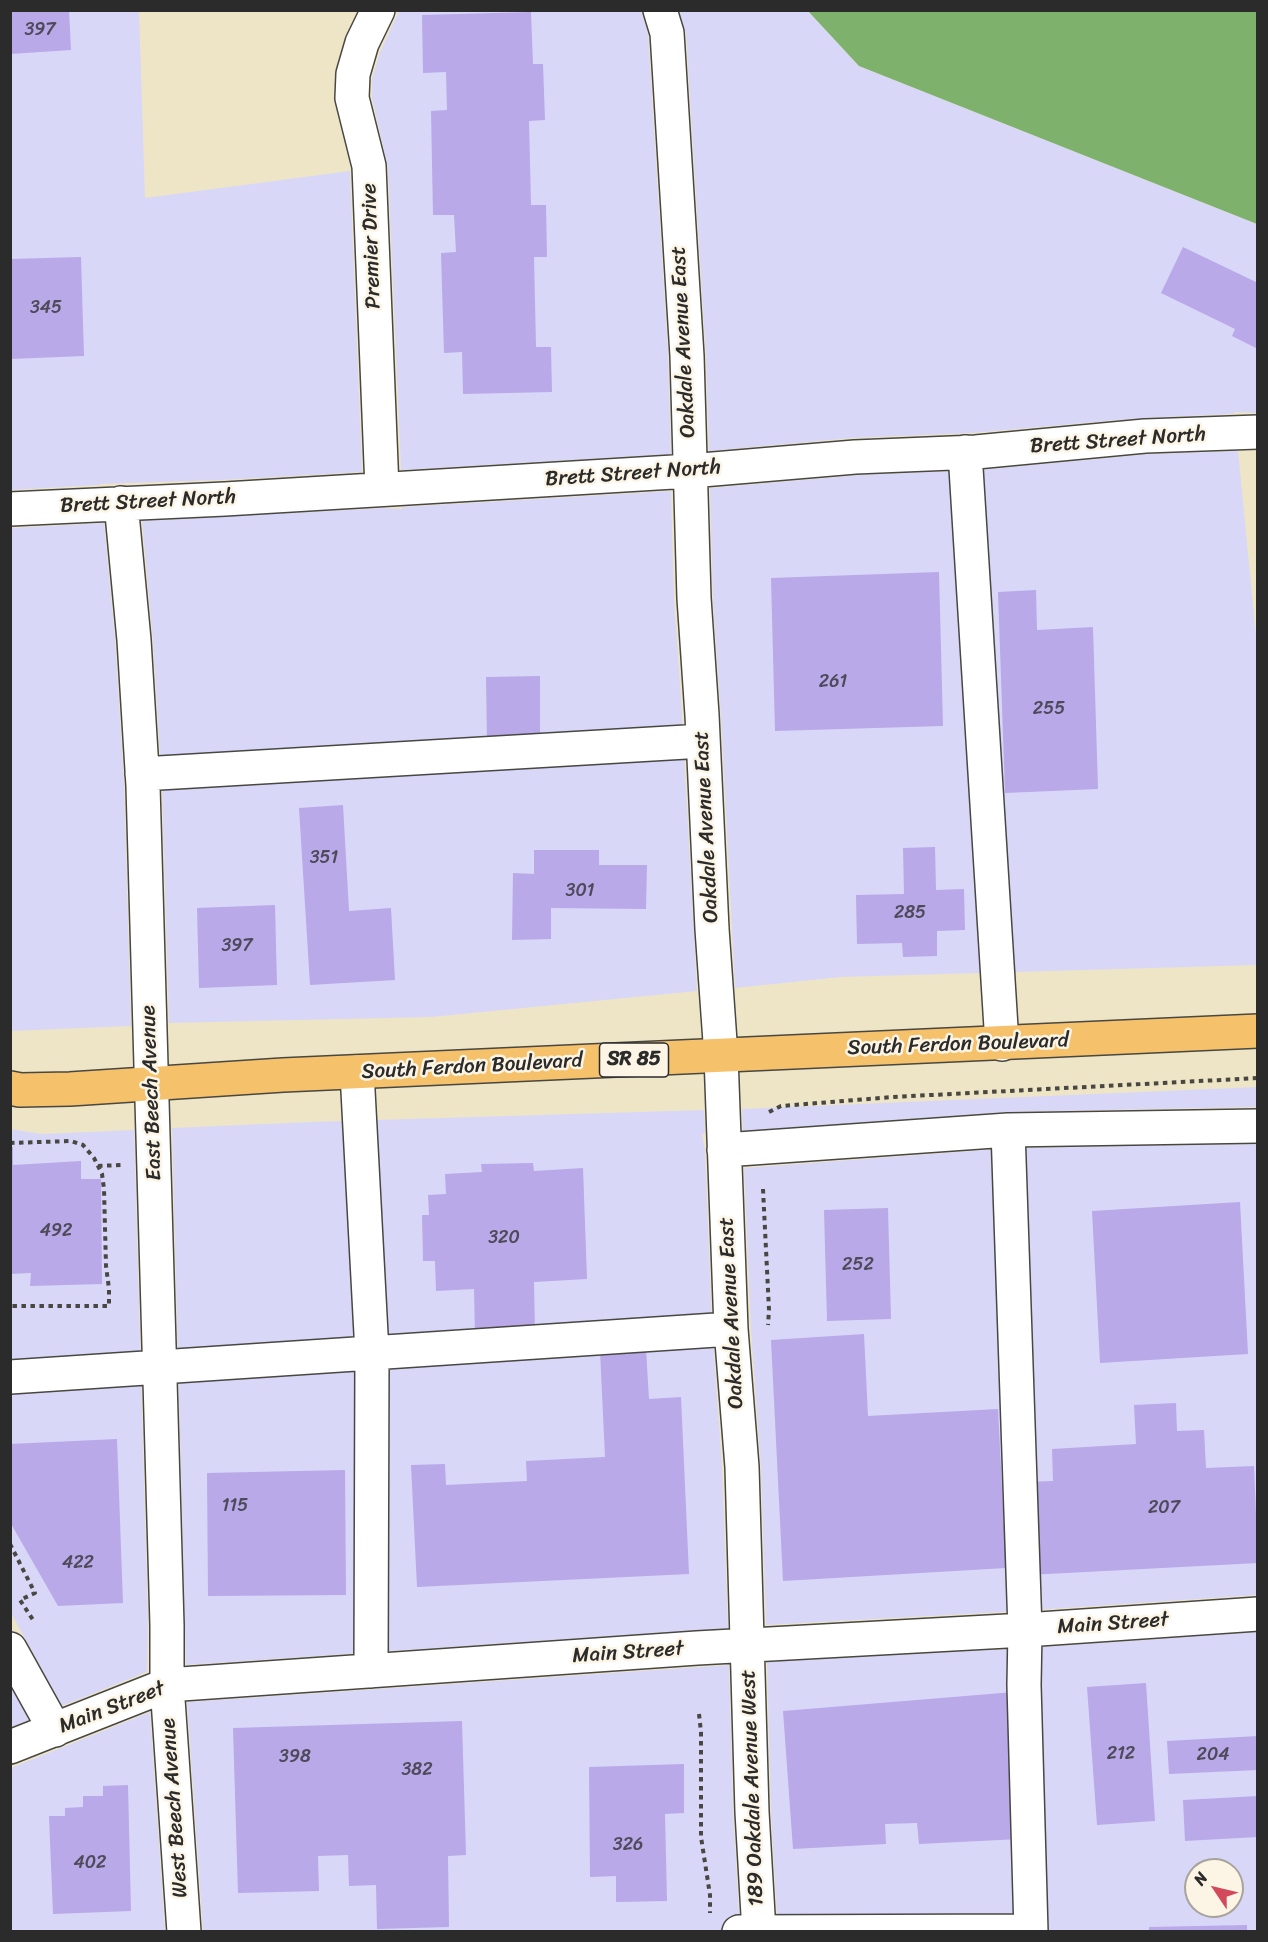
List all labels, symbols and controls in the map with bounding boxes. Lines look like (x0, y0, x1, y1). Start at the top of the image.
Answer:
house number: 397 (24, 19, 56, 41)
street label: Premier Drive (357, 183, 387, 309)
street label: Oakdale Avenue East (666, 245, 702, 439)
house number: 345 (30, 297, 62, 319)
street label: Brett Street North (1029, 422, 1207, 460)
street label: Brett Street North (544, 455, 722, 493)
street label: Brett Street North (59, 485, 237, 519)
house number: 261 (819, 671, 847, 693)
house number: 255 (1033, 698, 1065, 720)
street label: Oakdale Avenue East (689, 730, 725, 924)
house number: 351 (310, 847, 338, 869)
house number: 301 (566, 880, 594, 902)
house number: 285 (894, 902, 926, 924)
house number: 397 (221, 935, 253, 957)
street label: East Beech Avenue (136, 1005, 168, 1181)
street label: South Ferdon Boulevard (847, 1029, 1069, 1061)
road number: SR 85 (600, 1043, 668, 1077)
street label: South Ferdon Boulevard (361, 1049, 583, 1085)
street label: Oakdale Avenue East (714, 1216, 750, 1410)
house number: 492 (40, 1220, 72, 1242)
house number: 320 (488, 1227, 520, 1249)
house number: 252 (842, 1254, 874, 1276)
house number: 115 (222, 1495, 248, 1517)
house number: 207 (1148, 1497, 1180, 1519)
house number: 422 (62, 1552, 94, 1574)
street label: Main Street (1057, 1608, 1169, 1640)
street label: Main Street (572, 1637, 684, 1669)
street label: 189 Oakdale Avenue West (736, 1669, 770, 1907)
street label: Main Street (56, 1676, 168, 1740)
street label: West Beech Avenue (156, 1717, 194, 1899)
house number: 212 (1107, 1743, 1135, 1765)
house number: 204 (1196, 1744, 1230, 1766)
house number: 398 (279, 1746, 311, 1768)
house number: 382 (401, 1759, 433, 1781)
house number: 326 (613, 1834, 643, 1856)
house number: 402 (73, 1852, 107, 1874)
north arrow (1184, 1858, 1244, 1918)
text: N (1185, 1866, 1216, 1891)

